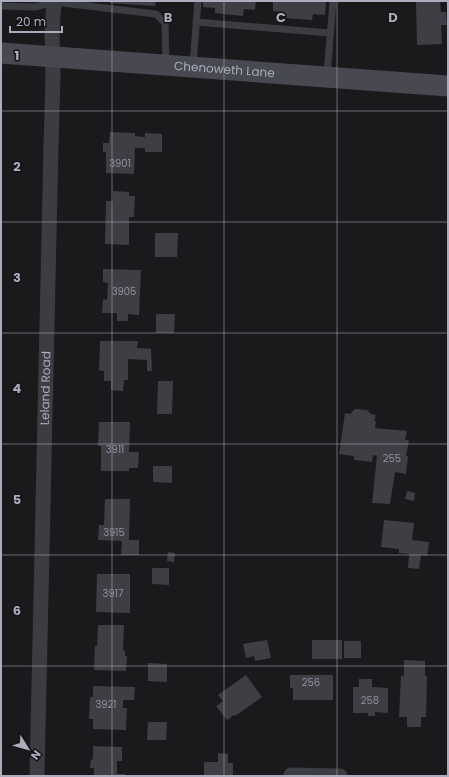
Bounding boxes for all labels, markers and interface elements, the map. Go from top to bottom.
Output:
scale bar [10,8,62,34]
text: B [164,8,173,27]
text: C [276,8,286,27]
text: D [388,8,398,27]
text: 20 m [16,13,46,30]
text: 1 [15,46,19,65]
street label: Chenoweth Lane [174,57,275,81]
house number: 3901 [109,156,131,171]
text: 2 [13,157,21,176]
text: 3 [13,268,21,287]
house number: 3905 [112,284,136,299]
street label: Leland Road [36,351,54,425]
text: 4 [13,379,22,398]
house number: 3911 [106,442,124,457]
house number: 255 [383,451,401,466]
text: 5 [13,490,21,509]
house number: 3915 [103,525,125,540]
house number: 3917 [103,586,124,601]
text: 6 [13,601,21,620]
house number: 256 [302,675,320,690]
house number: 258 [361,693,379,708]
house number: 3921 [95,697,117,712]
north arrow [8,729,48,769]
text: N [27,747,45,763]

